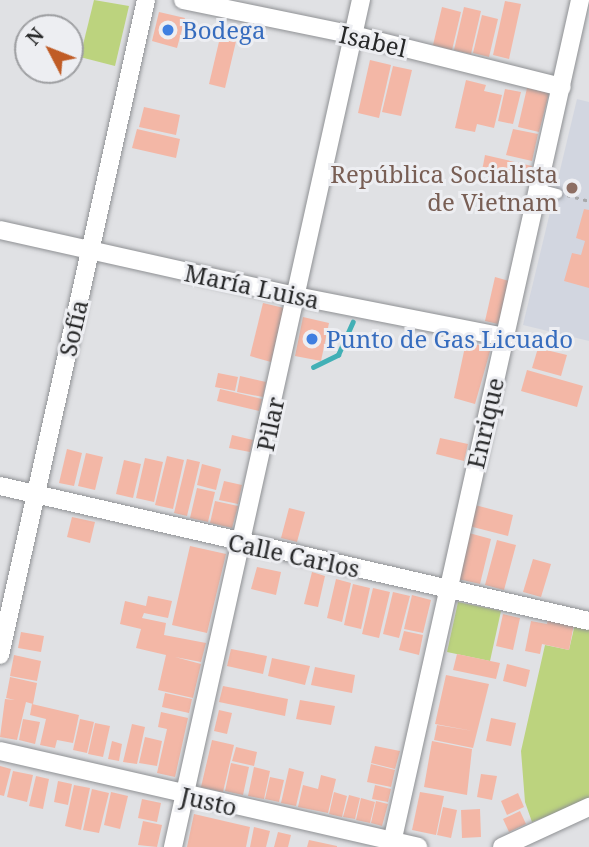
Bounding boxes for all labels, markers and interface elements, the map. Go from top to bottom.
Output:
north arrow [14,14,84,84]
place label: Bodega [182,16,266,44]
street label: Isabel [337,19,409,63]
text: N [20,22,50,51]
marker: Bodega [160,22,176,38]
place label: República Socialista de Vietnam [330,160,558,216]
marker: República Socialista de Vietnam [564,180,580,196]
street label: María Luisa [182,258,322,314]
street label: Sofía [53,297,93,359]
place label: Punto de Gas Licuado [326,325,573,353]
marker: Punto de Gas Licuado [304,331,320,347]
street label: Enrique [461,375,509,471]
street label: Pilar [250,394,290,454]
street label: Calle Carlos [226,527,362,583]
street label: Justo [178,781,240,821]

